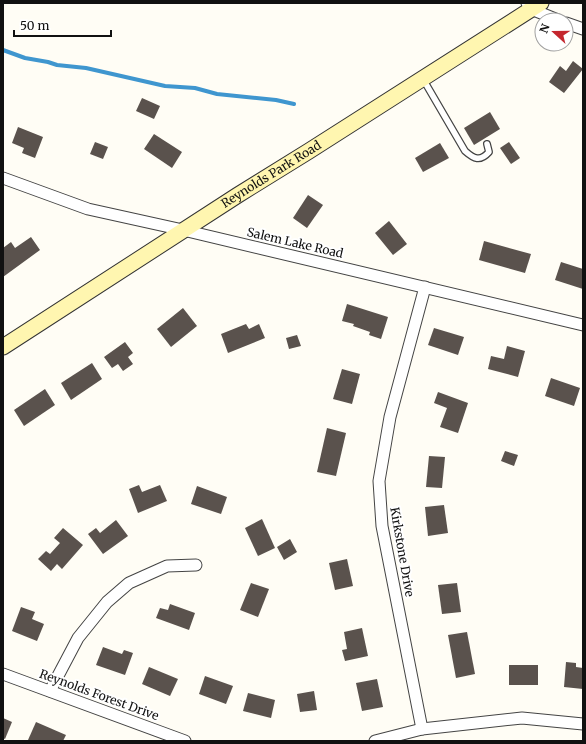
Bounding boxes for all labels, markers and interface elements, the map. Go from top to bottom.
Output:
scale bar [14,12,111,38]
north arrow [534,12,574,52]
text: 50 m [20,18,49,33]
text: N [537,22,553,35]
street label: Reynolds Park Road [218,137,324,211]
street label: Salem Lake Road [245,224,345,261]
street label: Kirkstone Drive [387,506,418,598]
street label: Reynolds Forest Drive [37,666,161,723]

